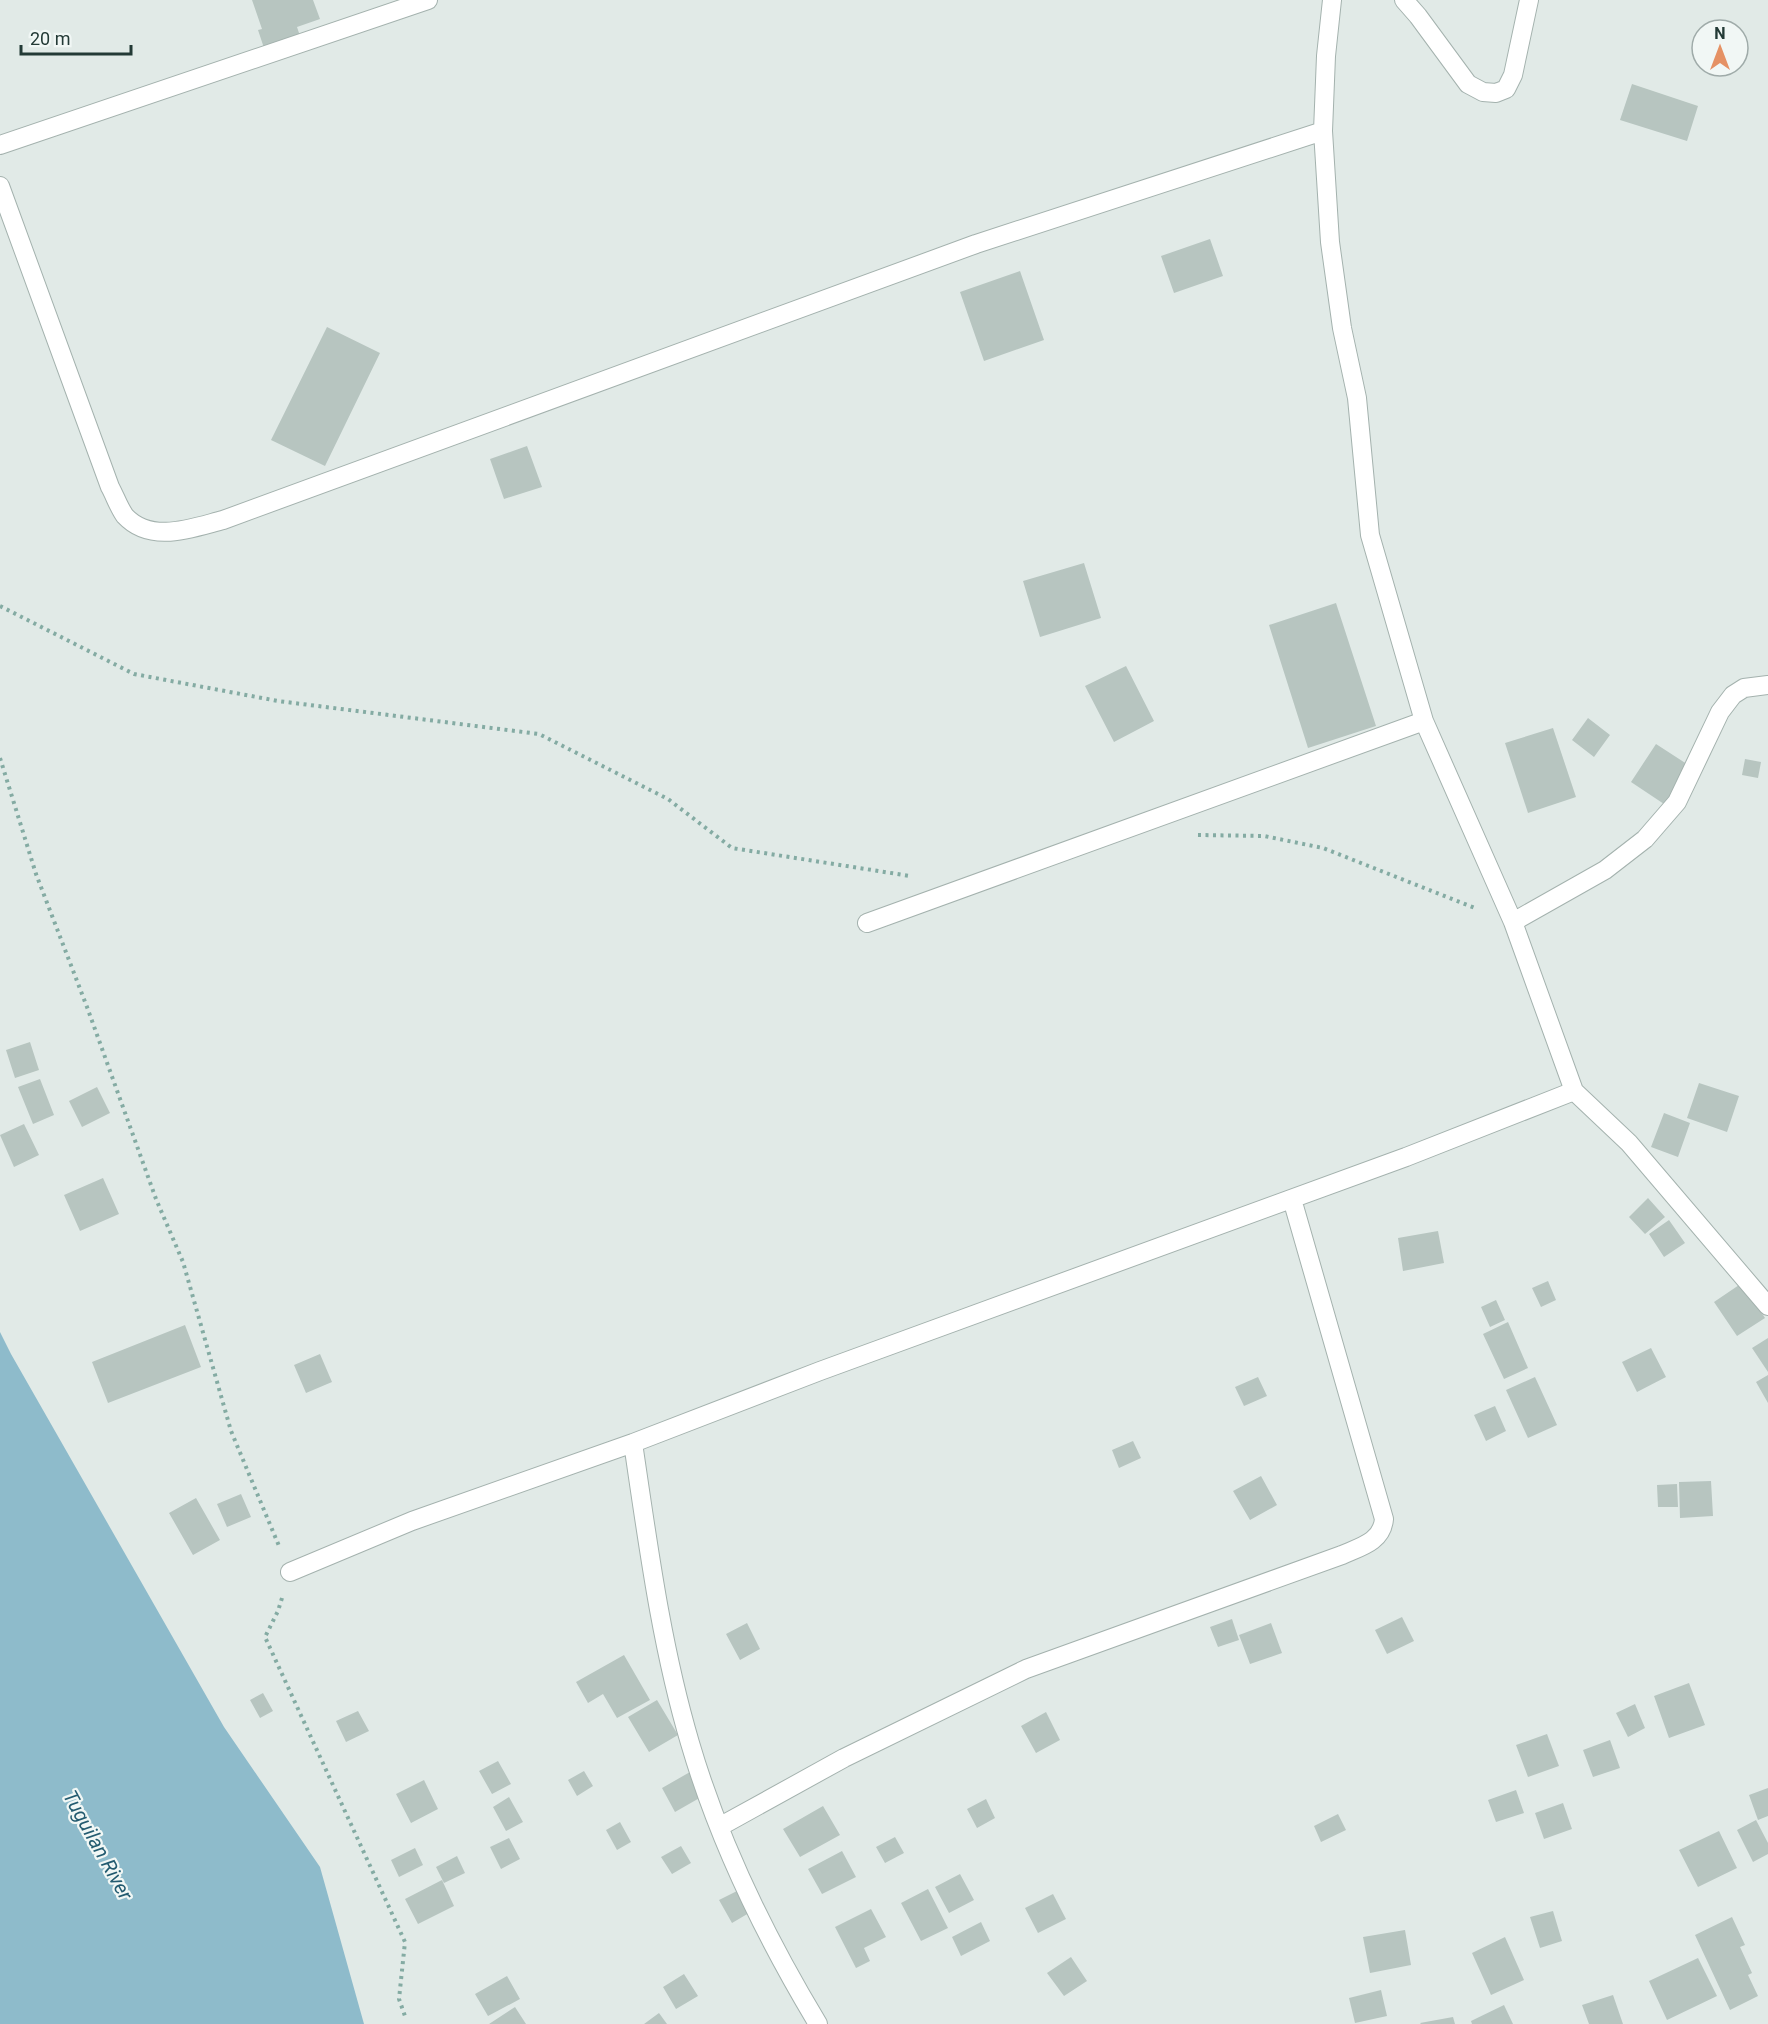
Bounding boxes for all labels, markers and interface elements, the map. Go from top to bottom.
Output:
scale bar [21,18,130,56]
north arrow [1690,18,1750,78]
text: N [1714,24,1726,43]
text: 20 m [30,28,70,49]
water label: Tuguilan River [58,1786,139,1905]

